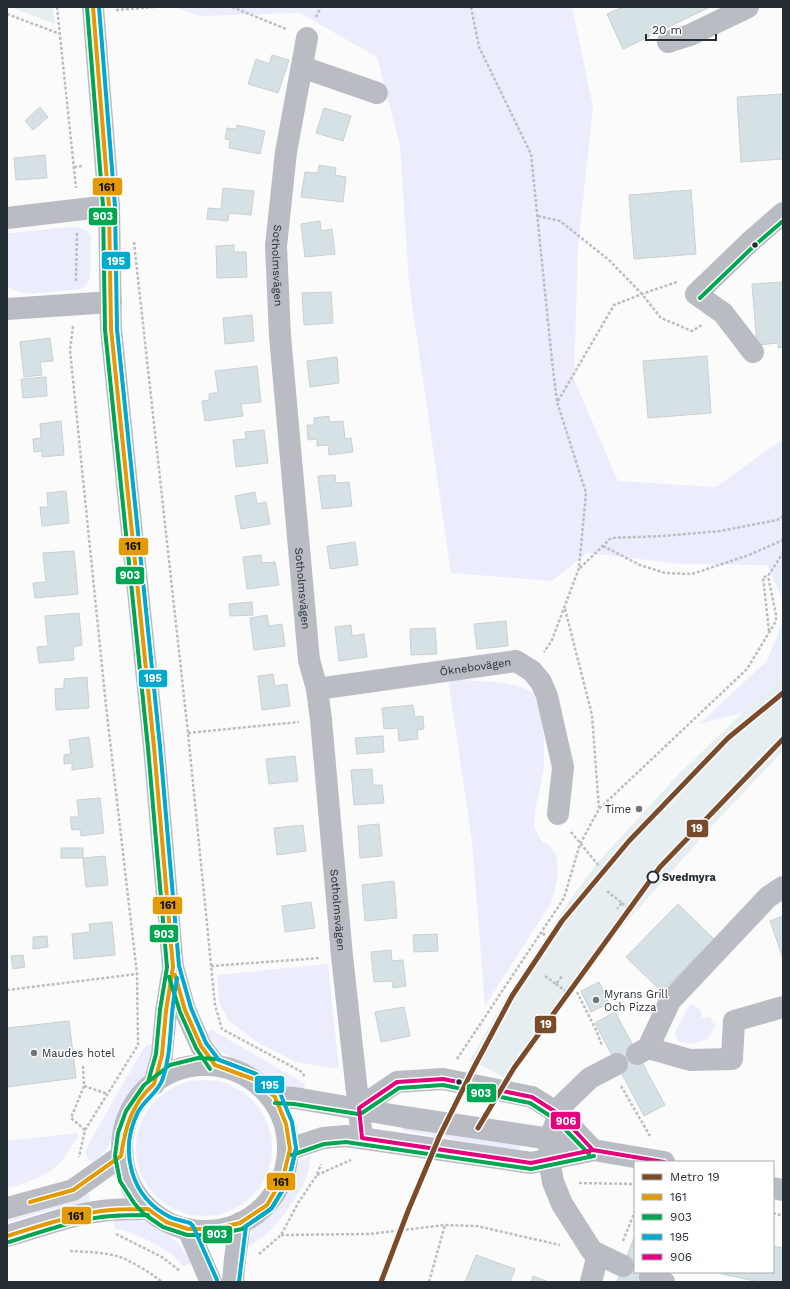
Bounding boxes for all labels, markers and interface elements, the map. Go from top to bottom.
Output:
scale bar [646,16,716,42]
text: 20 m [652,23,682,37]
line badge: 161 [92,177,123,196]
text: 161 [99,181,115,194]
line badge: 903 [88,207,118,226]
text: 903 [93,210,114,223]
street label: Sotholmsvägen [269,224,285,307]
unlabelled marker [750,240,760,250]
line badge: 195 [101,251,131,270]
text: 195 [107,255,125,268]
line badge: 161 [118,537,149,556]
text: 161 [125,540,141,553]
street label: Sotholmsvägen [292,547,313,630]
line badge: 903 [115,566,145,585]
text: 903 [120,569,141,582]
street label: Öknebovägen [439,655,512,678]
line badge: 195 [138,669,168,688]
text: 195 [144,672,162,685]
place label: Time [605,803,631,816]
marker: Time [634,804,644,814]
line badge: 19 [686,819,709,838]
text: 19 [691,822,703,835]
street label: Sotholmsvägen [328,869,348,951]
marker: Svedmyra [646,870,660,884]
place label: Svedmyra [662,871,716,884]
line badge: 161 [152,896,183,915]
text: 161 [160,899,176,912]
line badge: 903 [149,924,179,943]
text: 903 [154,928,175,941]
place label: Myrans Grill Och Pizza [604,988,669,1014]
marker: Myrans Grill Och Pizza [591,995,601,1005]
line badge: 19 [534,1015,557,1034]
text: 19 [540,1018,552,1031]
place label: Maudes hotel [42,1047,115,1060]
marker: Maudes hotel [29,1048,39,1058]
line badge: 195 [254,1075,285,1094]
unlabelled marker [454,1077,464,1087]
text: 195 [261,1079,279,1092]
line badge: 903 [466,1083,497,1103]
text: 903 [471,1087,492,1100]
line badge: 906 [550,1111,581,1130]
text: 906 [556,1115,577,1128]
legend [634,1161,774,1273]
text: Metro 19 [670,1170,720,1184]
line badge: 161 [266,1172,296,1191]
text: 161 [273,1176,289,1189]
text: 161 [670,1190,687,1204]
line badge: 161 [61,1206,92,1225]
text: 161 [68,1210,84,1223]
text: 903 [670,1210,692,1224]
line badge: 903 [202,1225,233,1244]
text: 903 [207,1228,228,1241]
text: 195 [670,1230,689,1244]
text: 906 [670,1250,692,1264]

